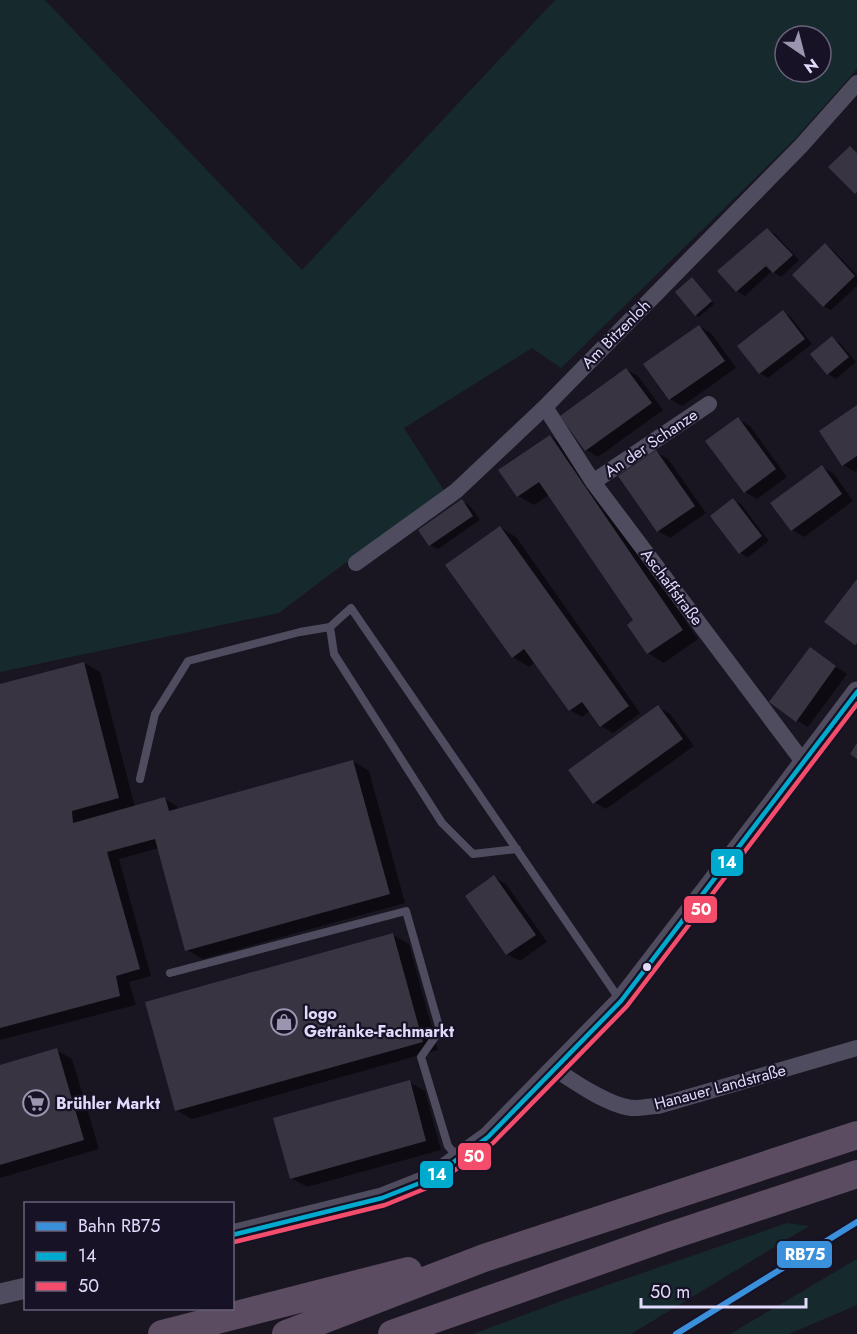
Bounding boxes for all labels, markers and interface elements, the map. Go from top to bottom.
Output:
north arrow [773,24,833,84]
text: N [800,53,823,79]
street label: Am Bitzenloh [576,294,656,374]
street label: An der Schanze [600,403,702,483]
street label: Aschaffstraße [636,544,708,630]
line badge: 14 [710,848,744,877]
text: 14 [717,851,737,874]
line badge: 50 [683,895,718,924]
text: 50 [691,898,711,921]
unlabelled marker [641,961,653,973]
place label: logo Getränke-Fachmarkt [304,1002,455,1043]
shop icon: logo Getränke-Fachmarkt [269,1007,299,1037]
street label: Hanauer Landstraße [652,1058,788,1116]
supermarket icon: Brühler Markt [21,1088,51,1118]
place label: Brühler Markt [56,1092,161,1115]
line badge: 50 [457,1142,492,1171]
text: 50 [464,1145,484,1168]
line badge: 14 [419,1160,454,1189]
text: 14 [427,1163,447,1186]
legend [24,1202,234,1310]
text: Bahn RB75 [78,1213,160,1239]
line badge: RB75 [776,1240,833,1269]
text: 14 [78,1243,97,1269]
text: RB75 [785,1243,825,1266]
scale bar [641,1271,806,1309]
text: 50 [78,1273,99,1299]
text: 50 m [650,1279,690,1305]

